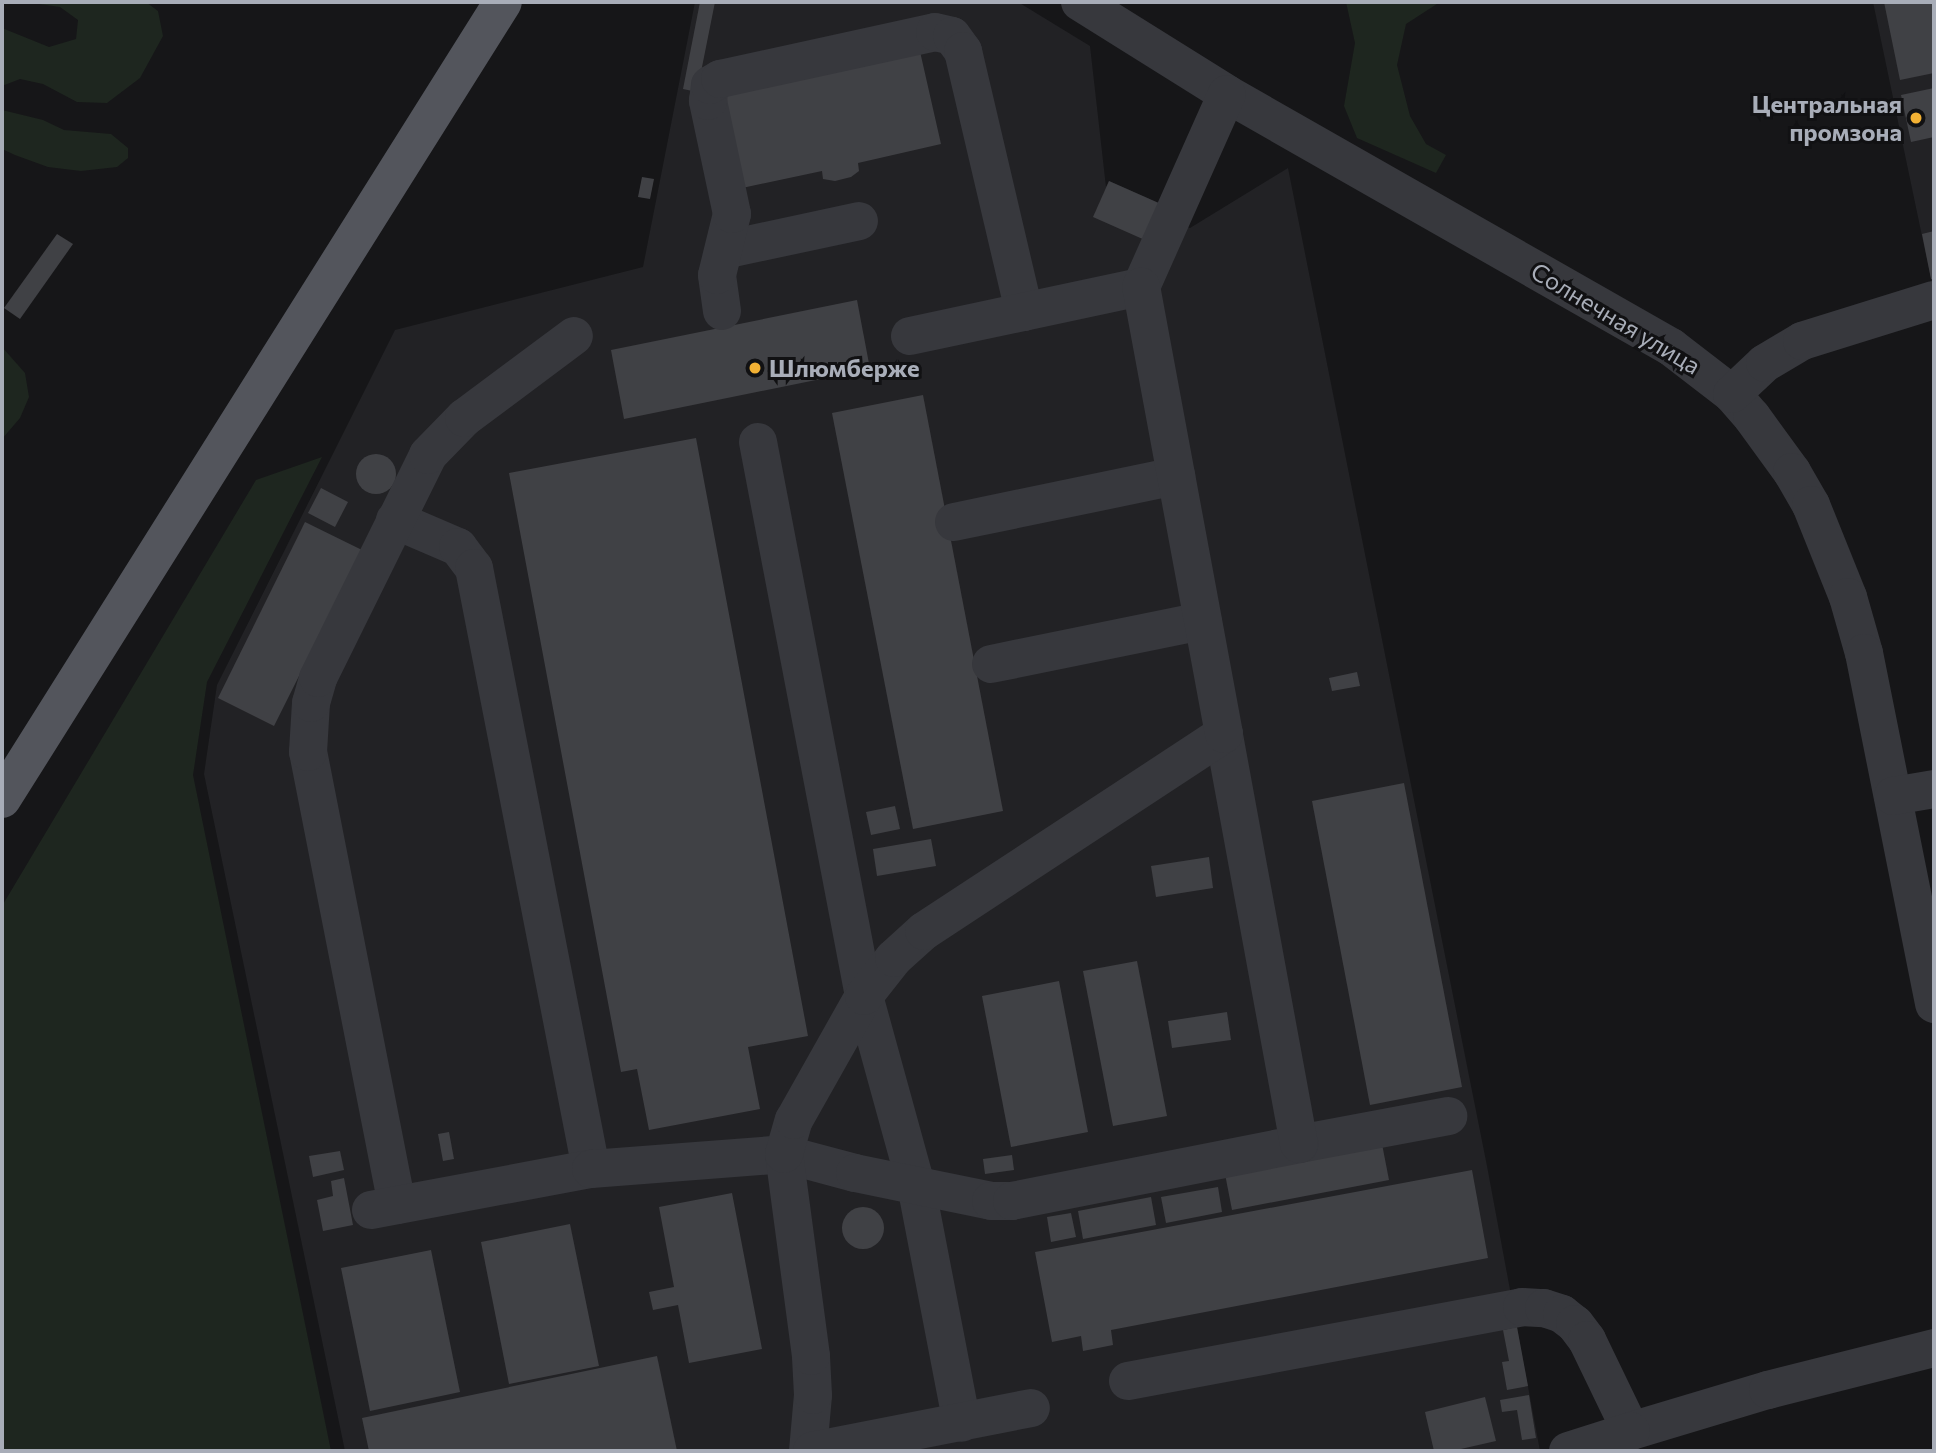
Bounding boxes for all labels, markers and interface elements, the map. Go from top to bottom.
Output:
place label: Центральная промзона [1752,90,1902,146]
marker: Центральная промзона [1908,110,1924,126]
street label: Солнечная улица [1526,256,1706,380]
place label: Шлюмберже [769,354,920,382]
marker: Шлюмберже [747,360,763,376]

